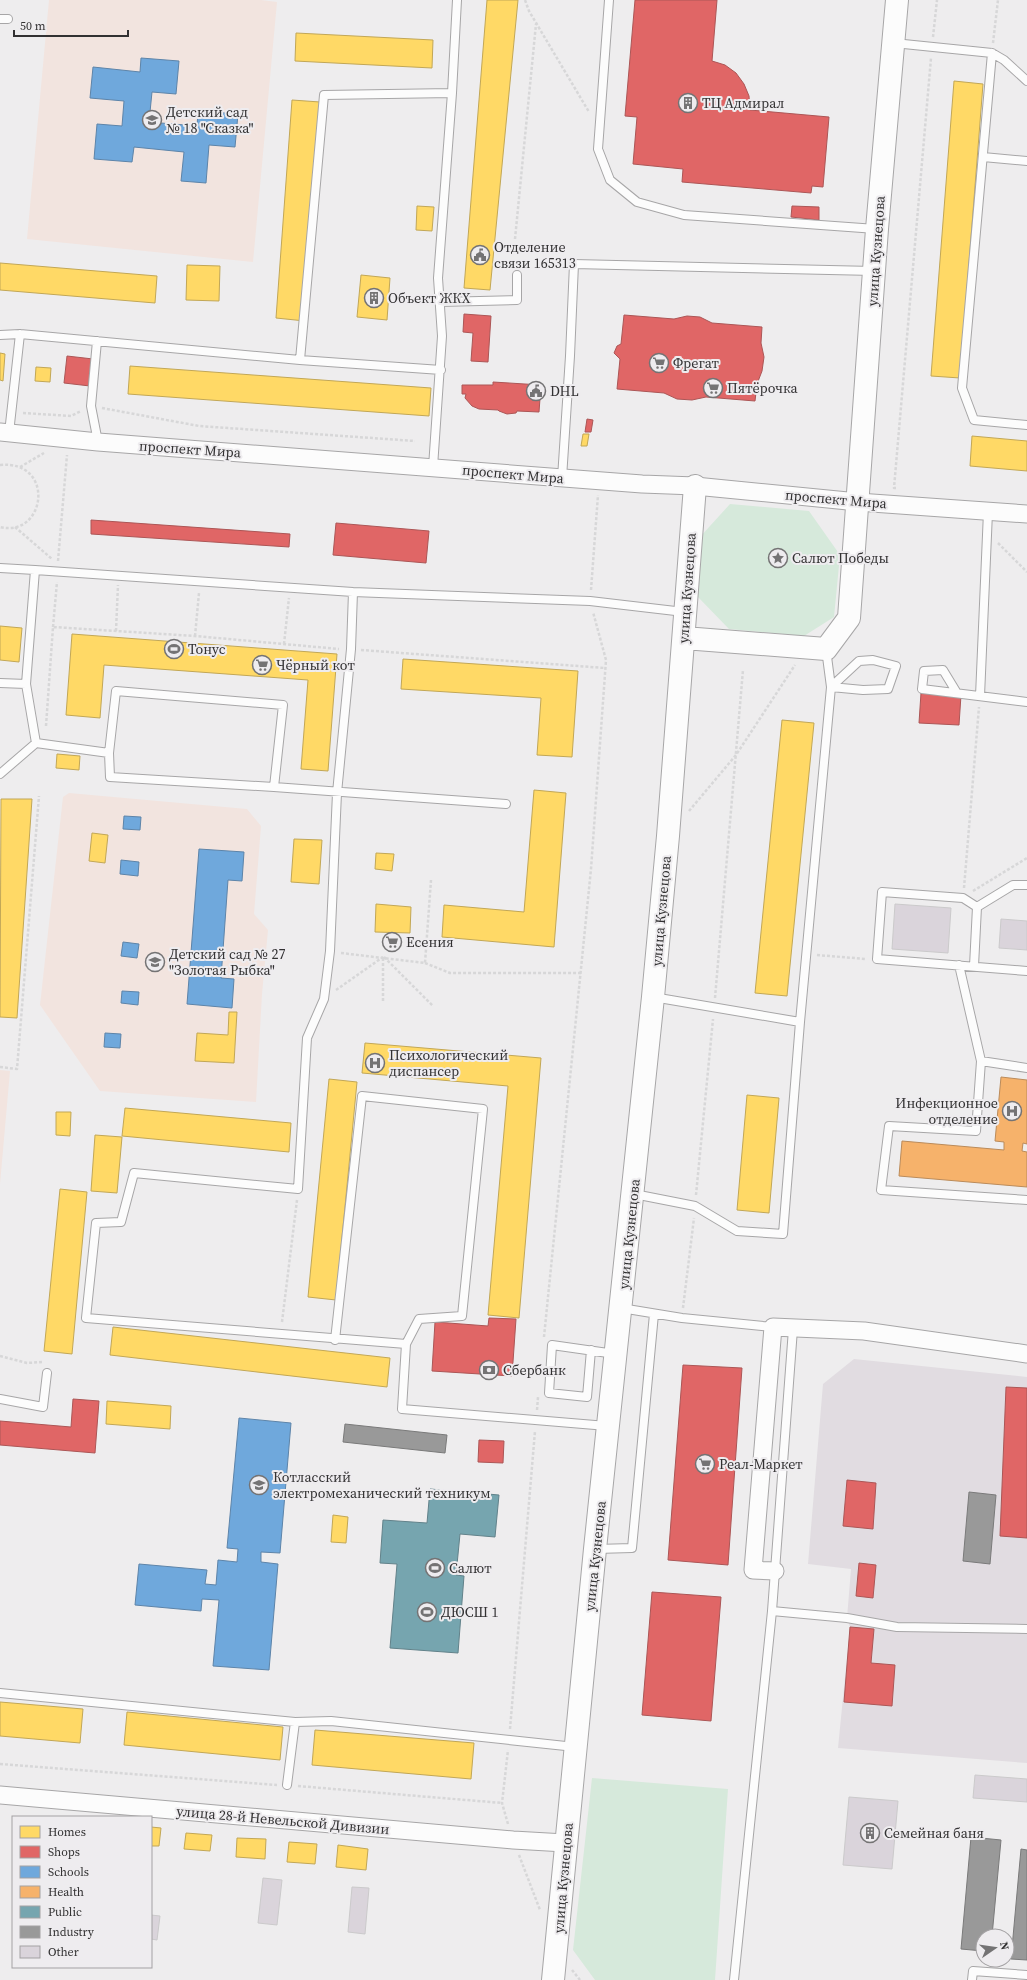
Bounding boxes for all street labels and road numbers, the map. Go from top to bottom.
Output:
street label: улица Кузнецова [862,194,890,307]
street label: проспект Мира [138,435,243,463]
street label: проспект Мира [461,460,566,488]
street label: проспект Мира [784,485,889,513]
street label: улица Кузнецова [673,531,701,644]
street label: улица Кузнецова [646,854,676,967]
street label: улица Кузнецова [613,1177,645,1290]
street label: улица Кузнецова [579,1499,611,1612]
street label: улица 28-й Невельской Дивизии [176,1801,390,1839]
street label: улица Кузнецова [548,1821,578,1934]

